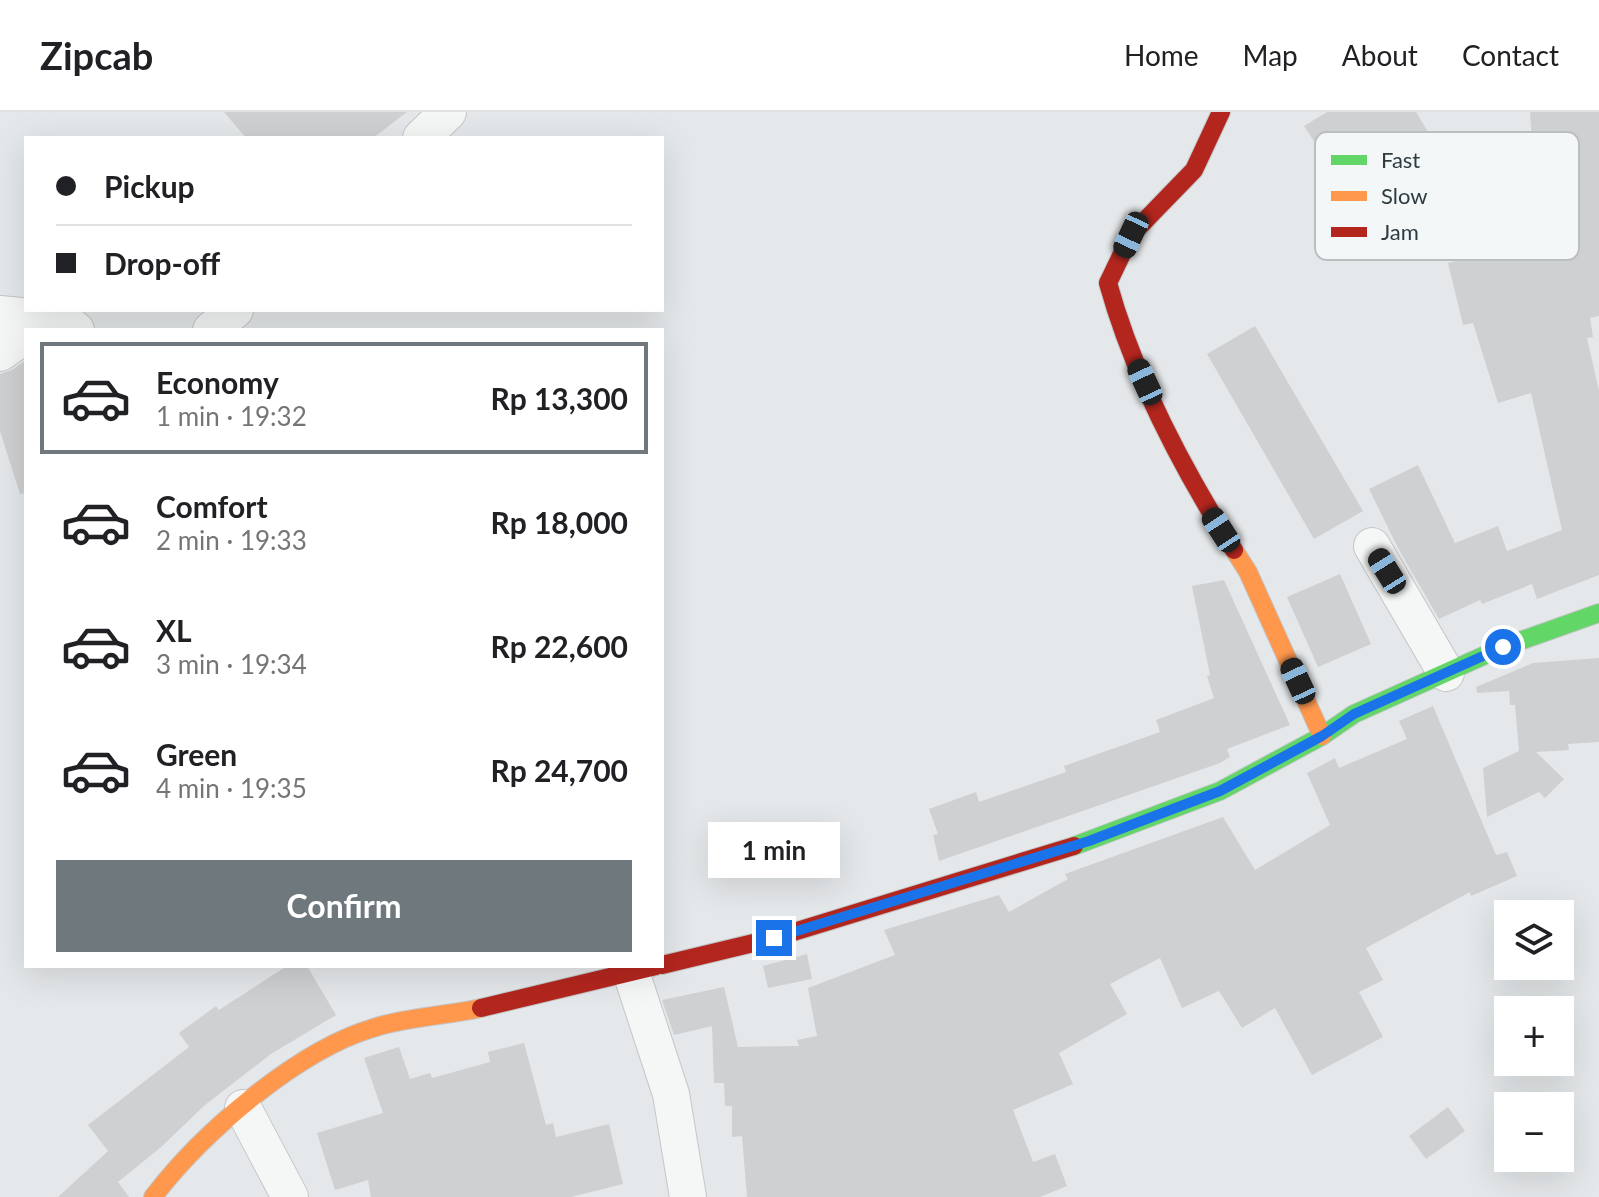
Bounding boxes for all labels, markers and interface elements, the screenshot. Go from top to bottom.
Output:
text: Zipcab [40,32,153,78]
text: Home [1124,38,1199,72]
text: Map [1243,38,1298,72]
text: About [1342,38,1418,72]
text: Contact [1462,38,1559,72]
legend [1315,132,1579,260]
text: Fast [1381,146,1420,173]
text: Pickup [104,168,195,204]
text: Slow [1381,182,1428,209]
car [1110,208,1152,262]
text: Jam [1381,218,1419,245]
text: Drop-off [104,245,220,281]
car [1124,355,1166,409]
icon: car [60,362,132,434]
text: Economy [156,364,279,400]
text: Rp 13,300 [491,380,628,416]
text: 1 min · 19:32 [156,400,307,432]
icon: car [60,486,132,558]
text: Comfort [156,488,268,524]
car [1198,503,1244,557]
text: Rp 18,000 [491,504,628,540]
text: 2 min · 19:33 [156,524,307,556]
car [1364,544,1410,598]
icon: car [60,610,132,682]
text: XL [156,612,192,648]
text: Rp 22,600 [491,628,628,664]
route start [1485,629,1521,665]
text: 3 min · 19:34 [156,648,307,680]
car [1277,654,1319,708]
icon: car [60,734,132,806]
text: Green [156,736,237,772]
text: Rp 24,700 [491,752,628,788]
text: 4 min · 19:35 [156,772,307,804]
callout: 1 min [708,822,840,878]
text: 1 min [742,834,806,866]
button: Confirm [56,860,632,952]
map controls [1494,900,1574,1172]
button: layers [1494,900,1574,980]
route end [756,920,792,956]
button: + [1494,996,1574,1076]
button: − [1494,1092,1574,1172]

